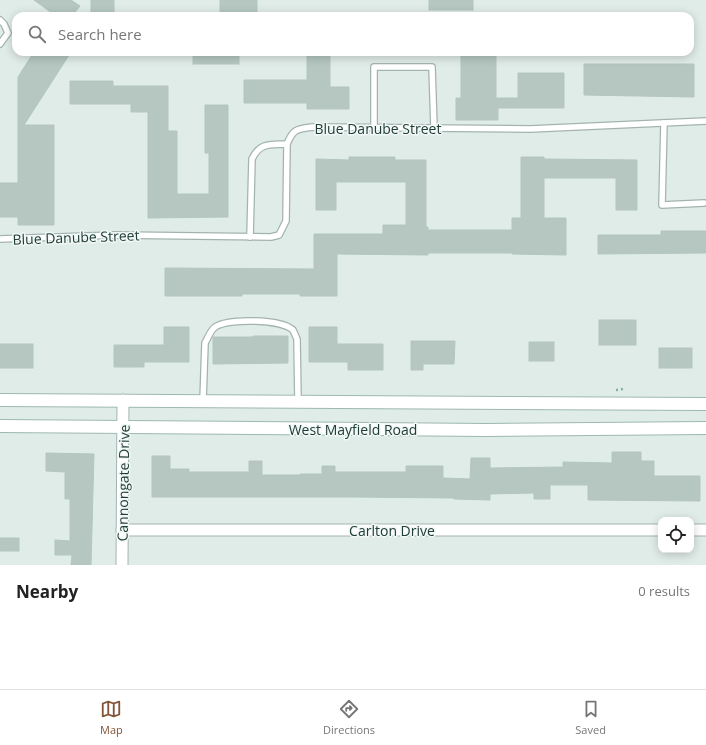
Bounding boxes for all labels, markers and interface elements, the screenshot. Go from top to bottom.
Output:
search box [12,12,694,56]
icon: search [26,23,48,45]
text: Search here [58,24,142,44]
street label: Blue Danube Street [315,119,441,138]
street label: Blue Danube Street [12,225,140,249]
street label: West Mayfield Road [289,420,417,439]
street label: Cannongate Drive [112,424,134,542]
map controls [658,517,694,553]
button: locate [658,517,694,553]
street label: Carlton Drive [349,521,435,540]
text: Nearby [16,580,78,603]
text: 0 results [638,582,690,600]
tab: Map [100,698,123,737]
tab: Directions [323,698,375,737]
tab: Saved [575,698,606,737]

